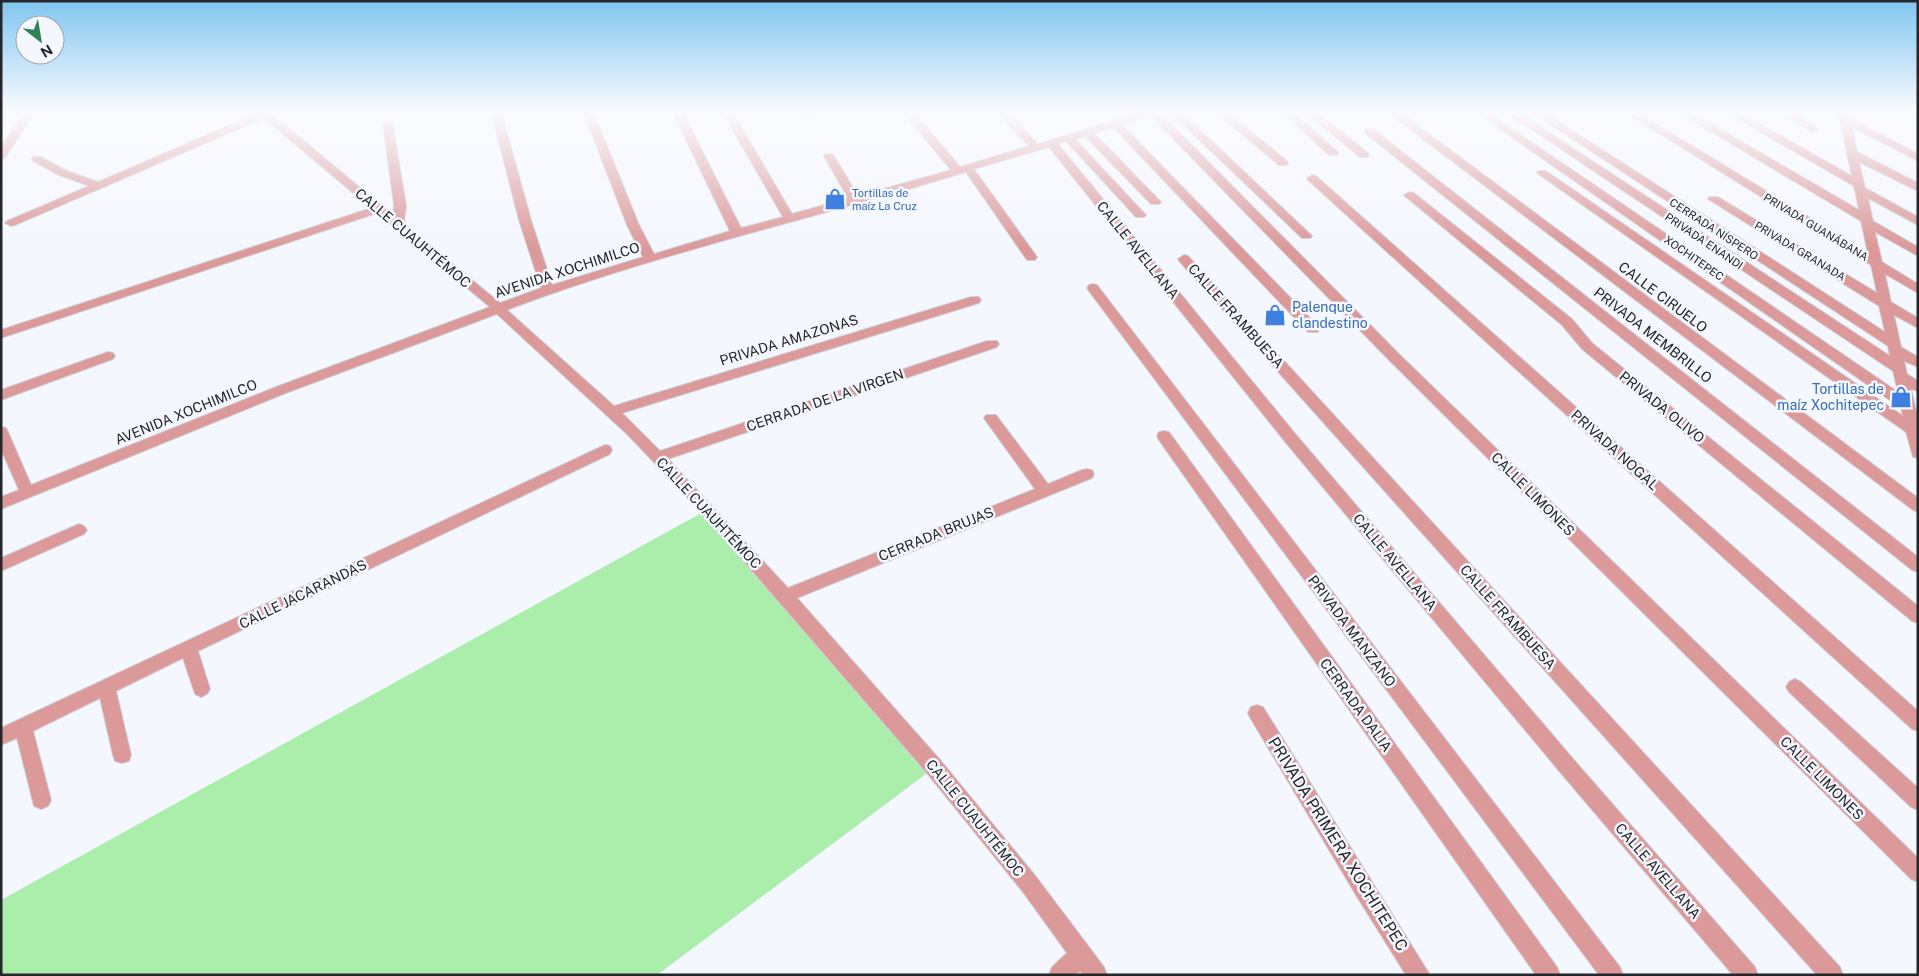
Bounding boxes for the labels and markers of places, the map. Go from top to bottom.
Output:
shop icon: Tortillas de maíz La Cruz [822,186,848,212]
place label: Tortillas de maíz La Cruz [852,187,917,212]
place label: Palenque clandestino [1292,299,1368,331]
shop icon: Palenque clandestino [1262,302,1288,328]
place label: Tortillas de maíz Xochitepec [1777,381,1884,413]
shop icon: Tortillas de maíz Xochitepec [1888,384,1914,410]

